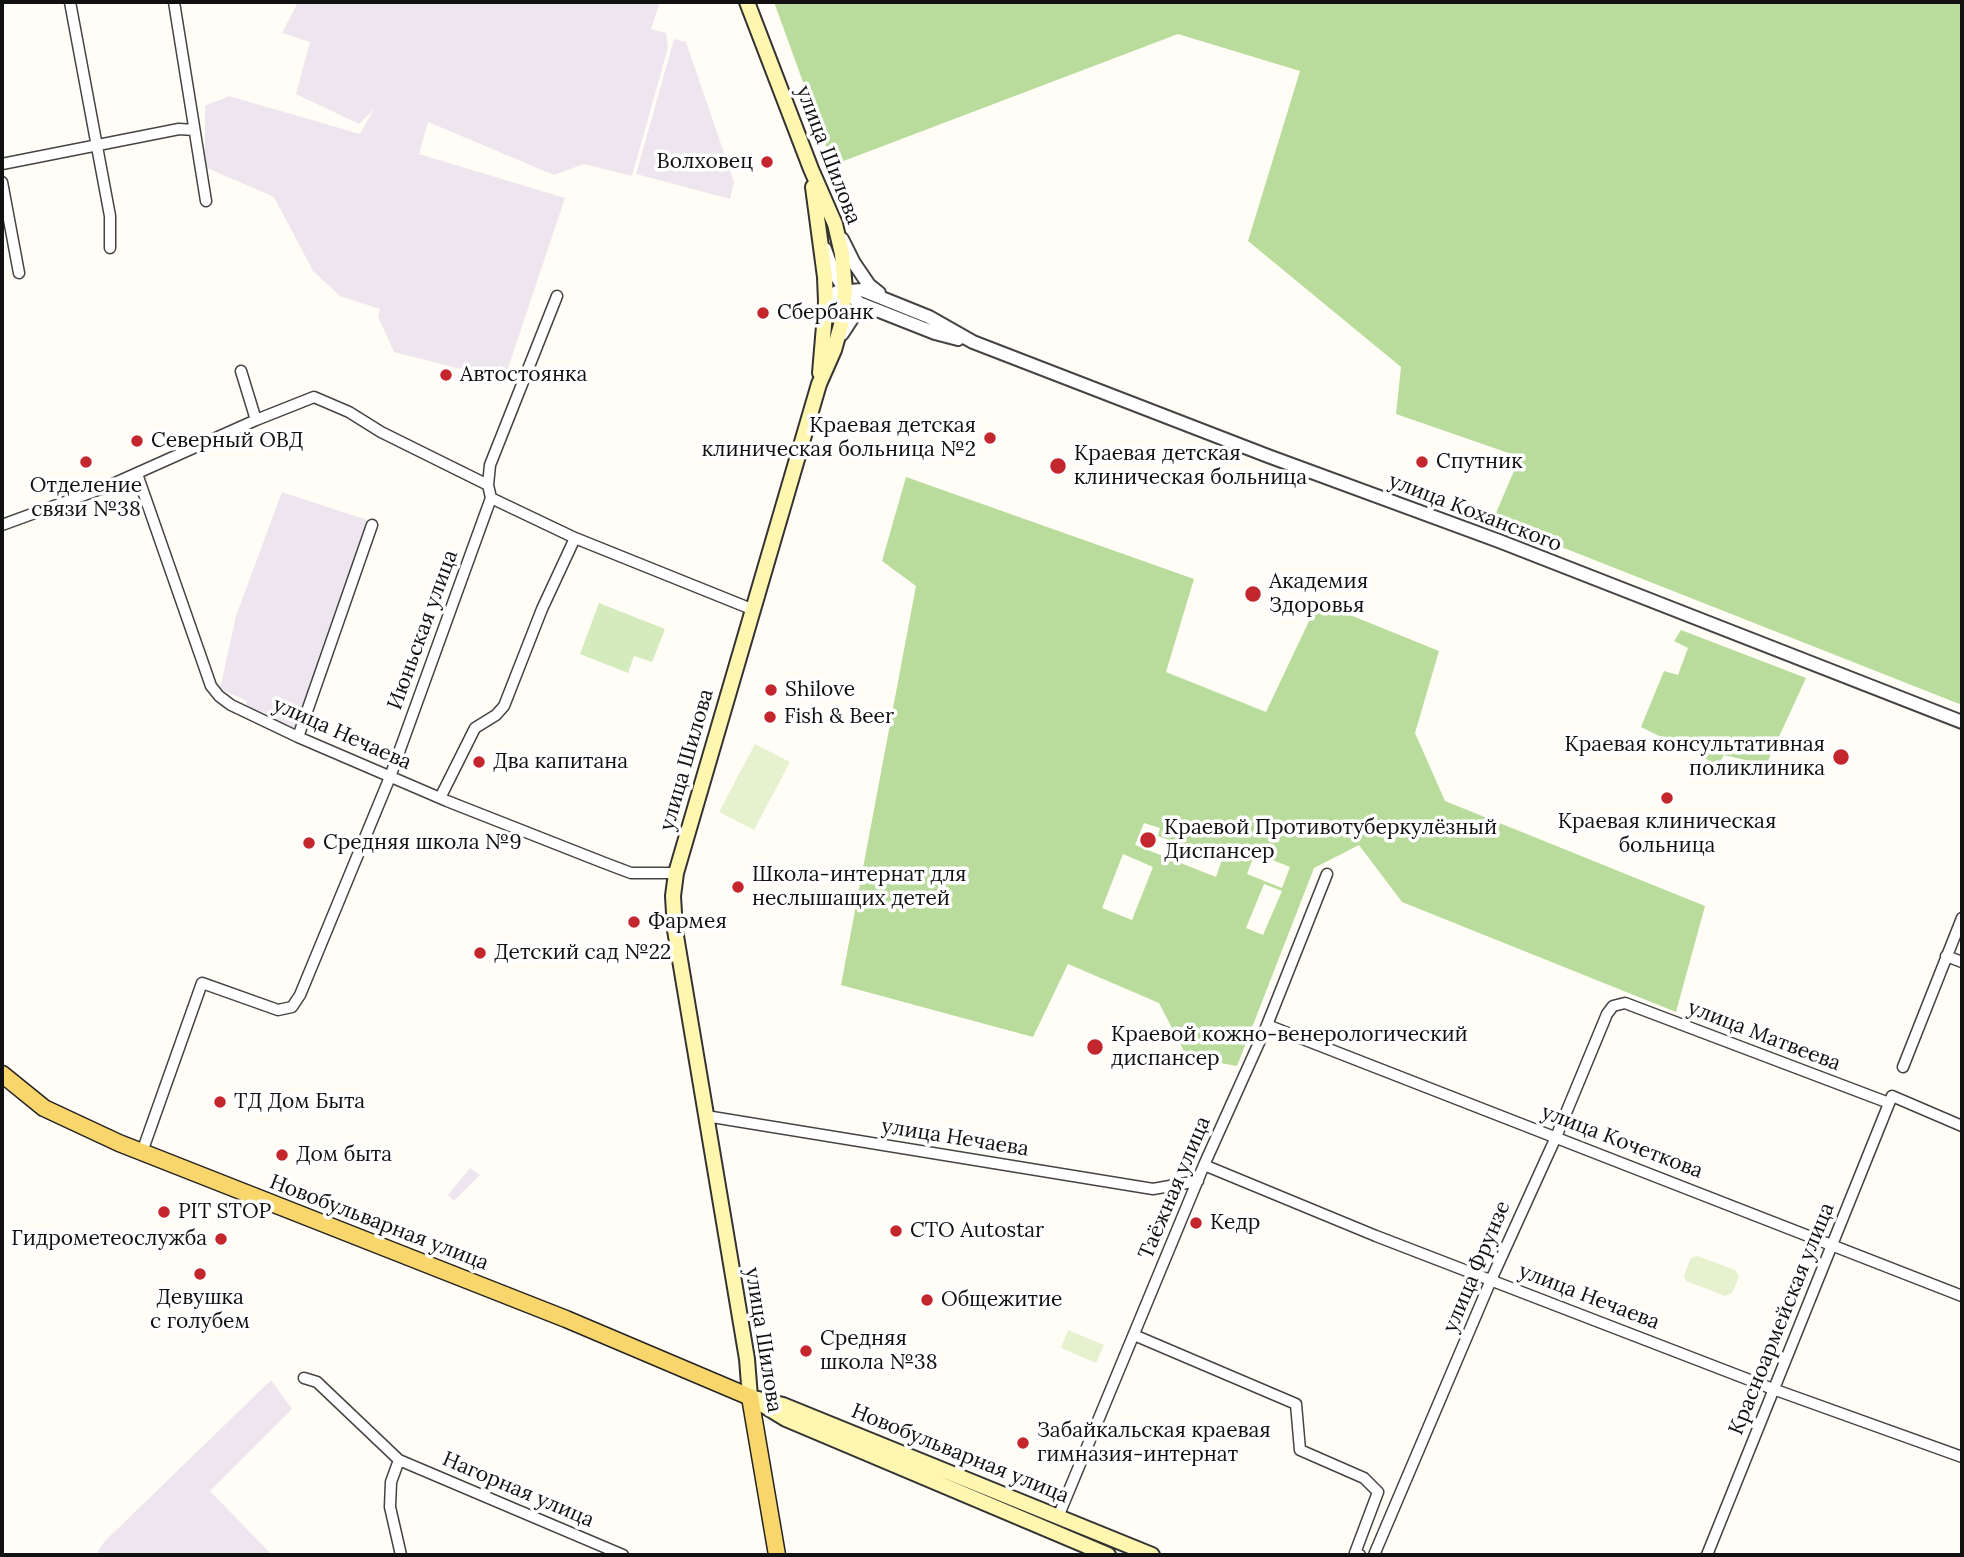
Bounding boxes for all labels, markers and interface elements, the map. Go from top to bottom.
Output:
street label: улица Шилова [790,82,866,228]
place label: Волховец [657,149,753,175]
marker: Волховец [759,154,775,170]
place label: Сбербанк [777,300,874,326]
marker: Сбербанк [755,305,771,321]
place label: Автостоянка [460,362,587,388]
marker: Автостоянка [438,367,454,383]
place label: Краевая детская клиническая больница №2 [702,413,976,463]
place label: Северный ОВД [151,428,303,454]
marker: Краевая детская клиническая больница №2 [982,430,998,446]
marker: Северный ОВД [129,433,145,449]
place label: Краевая детская клиническая больница [1074,441,1307,491]
place label: Спутник [1436,449,1522,475]
marker: Отделение связи №38 [78,454,94,470]
marker: Спутник [1414,454,1430,470]
marker: Краевая детская клиническая больница [1048,456,1068,476]
street label: улица Коханского [1385,468,1565,558]
place label: Отделение связи №38 [30,473,142,523]
street label: Июньская улица [382,547,464,713]
place label: Академия Здоровья [1269,569,1368,619]
marker: Академия Здоровья [1243,584,1263,604]
place label: Shilove [785,677,855,703]
marker: Shilove [763,682,779,698]
street label: улица Шилова [655,686,719,834]
street label: улица Нечаева [269,692,415,776]
place label: Fish & Beer [784,704,894,730]
marker: Fish & Beer [762,709,778,725]
place label: Краевая консультативная поликлиника [1564,732,1825,782]
marker: Краевая консультативная поликлиника [1831,747,1851,767]
place label: Два капитана [493,749,628,775]
marker: Два капитана [471,754,487,770]
marker: Краевая клиническая больница [1659,790,1675,806]
place label: Краевая клиническая больница [1558,809,1776,859]
place label: Краевой Противотуберкулёзный Диспансер [1164,815,1497,865]
place label: Средняя школа №9 [323,830,522,856]
marker: Краевой Противотуберкулёзный Диспансер [1138,830,1158,850]
marker: Средняя школа №9 [301,835,317,851]
place label: Школа-интернат для неслышащих детей [752,862,967,912]
marker: Школа-интернат для неслышащих детей [730,879,746,895]
place label: Фармея [648,909,727,935]
marker: Фармея [626,914,642,930]
place label: Детский сад №22 [494,940,671,966]
marker: Детский сад №22 [472,945,488,961]
street label: улица Матвеева [1684,995,1844,1077]
place label: Краевой кожно-венерологический диспансер [1111,1022,1468,1072]
marker: Краевой кожно-венерологический диспансер [1085,1037,1105,1057]
place label: ТД Дом Быта [234,1089,365,1115]
marker: ТД Дом Быта [212,1094,228,1110]
street label: улица Кочеткова [1538,1100,1706,1184]
street label: Таёжная улица [1134,1113,1216,1263]
street label: улица Нечаева [879,1114,1031,1162]
place label: Дом быта [296,1142,392,1168]
marker: Дом быта [274,1147,290,1163]
street label: Новобульварная улица [266,1170,492,1276]
street label: улица Фрунзе [1438,1197,1516,1337]
place label: PIT STOP [178,1199,271,1225]
street label: Красноармейская улица [1724,1199,1840,1439]
marker: PIT STOP [156,1204,172,1220]
place label: Кедр [1210,1210,1260,1236]
marker: Кедр [1188,1215,1204,1231]
place label: СТО Autostar [910,1218,1044,1244]
marker: СТО Autostar [888,1223,904,1239]
place label: Гидрометеослужба [11,1226,207,1252]
marker: Гидрометеослужба [213,1231,229,1247]
street label: улица Нечаева [1515,1259,1663,1335]
marker: Девушка с голубем [192,1266,208,1282]
street label: улица Шилова [739,1266,787,1414]
place label: Девушка с голубем [150,1285,250,1335]
place label: Общежитие [941,1287,1062,1313]
marker: Общежитие [919,1292,935,1308]
place label: Средняя школа №38 [820,1326,937,1376]
marker: Средняя школа №38 [798,1343,814,1359]
street label: Новобульварная улица [848,1399,1072,1509]
place label: Забайкальская краевая гимназия-интернат [1037,1418,1271,1468]
marker: Забайкальская краевая гимназия-интернат [1015,1435,1031,1451]
street label: Нагорная улица [438,1447,598,1533]

